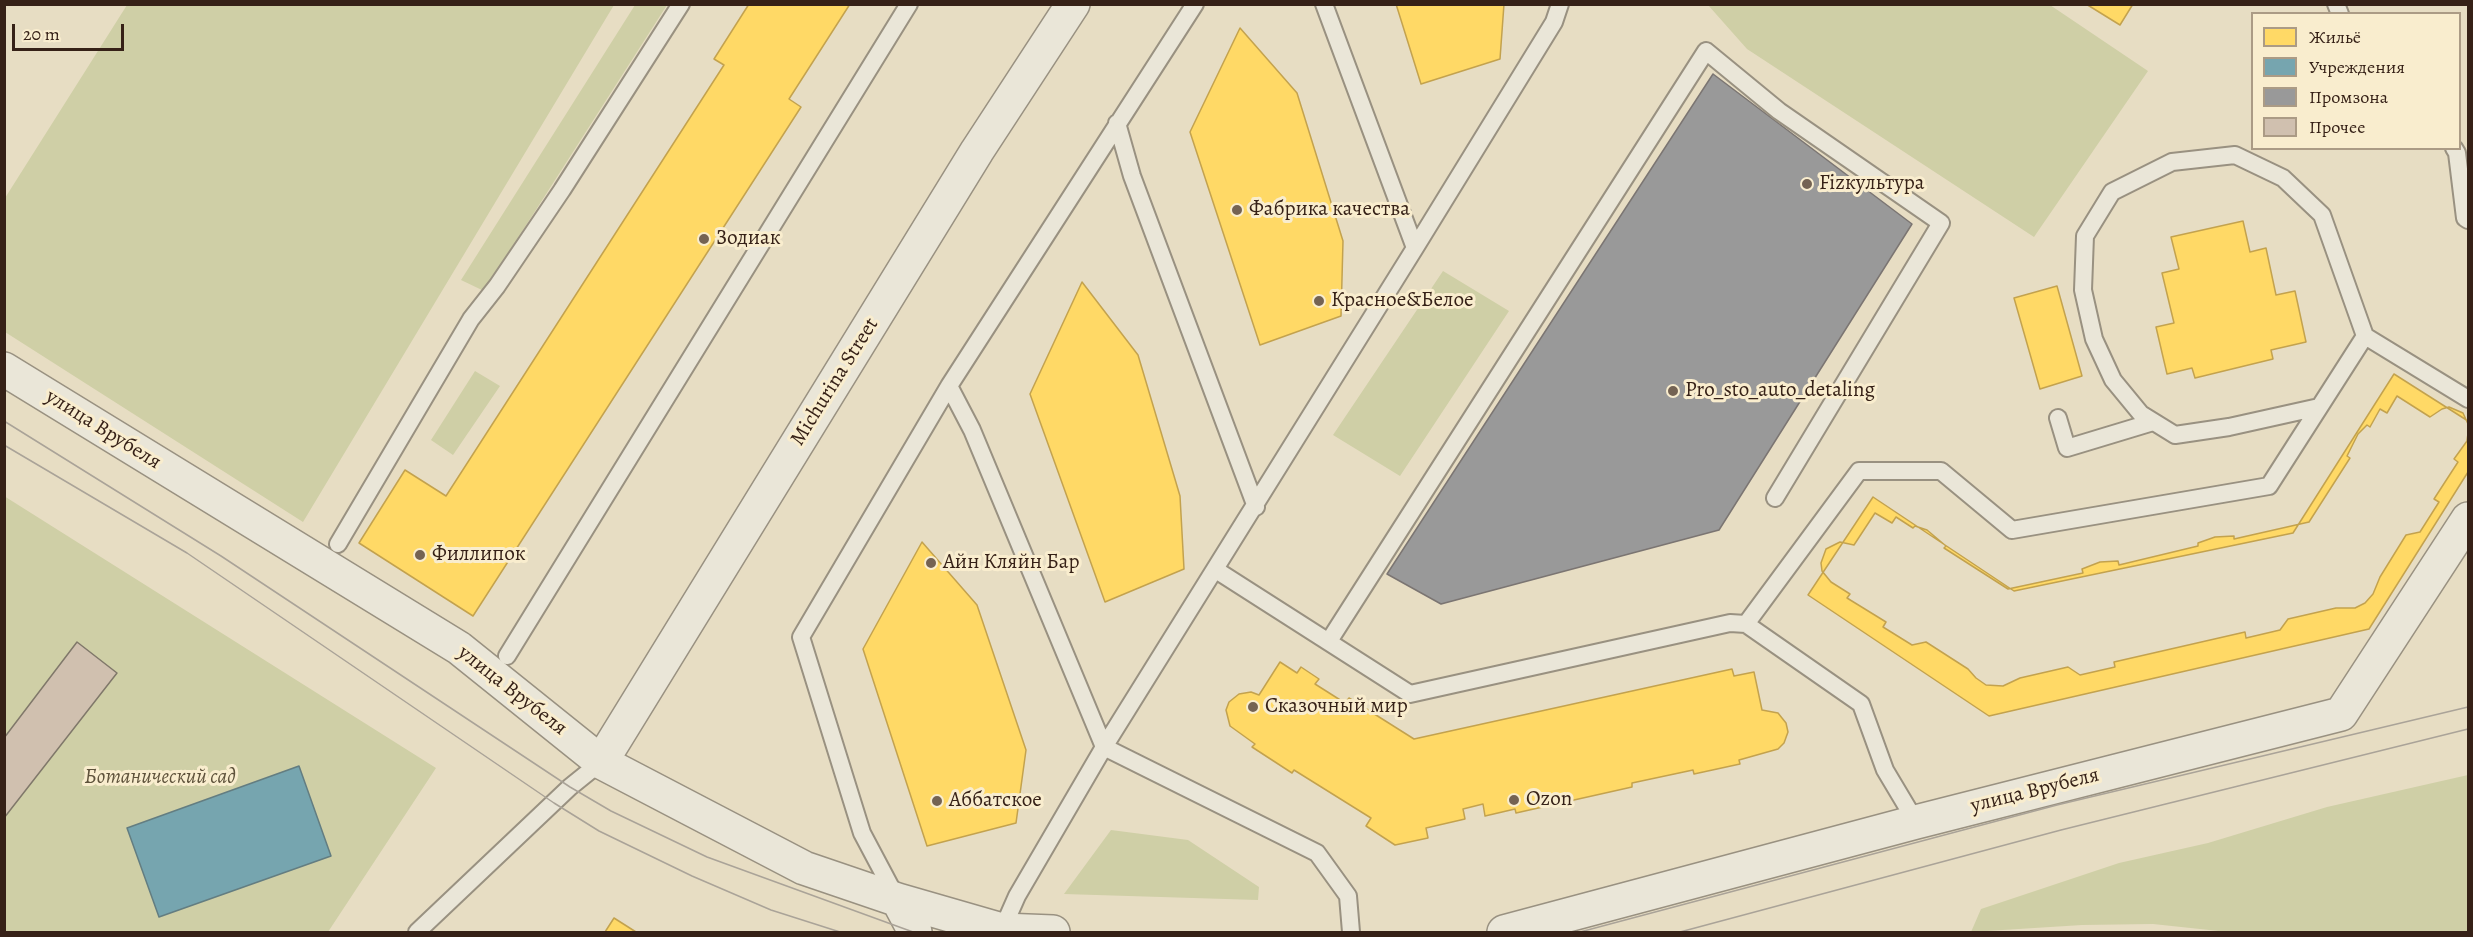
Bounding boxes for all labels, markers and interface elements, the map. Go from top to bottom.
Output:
scale bar [15,12,128,50]
legend [2251,12,2461,150]
text: 20 m [23,22,60,46]
text: Жильё [2309,25,2361,49]
text: Учреждения [2309,55,2405,79]
text: Промзона [2309,85,2388,109]
text: Прочее [2309,115,2365,139]
place label: Fizкультура [1819,171,1925,197]
marker: Fizкультура [1800,177,1814,191]
place label: Фабрика качества [1249,197,1410,223]
marker: Фабрика качества [1230,203,1244,217]
place label: Зодиак [716,226,781,252]
marker: Зодиак [697,232,711,246]
place label: Красное&Белое [1331,288,1474,314]
marker: Красное&Белое [1312,294,1326,308]
street label: Michurina Street [786,313,884,451]
place label: Pro_sto_auto_detaling [1685,378,1875,404]
street label: улица Врубеля [41,384,165,476]
marker: Pro_sto_auto_detaling [1666,384,1680,398]
place label: Филлипок [432,542,526,568]
marker: Филлипок [413,548,427,562]
place label: Айн Кляйн Бар [943,550,1079,576]
marker: Айн Кляйн Бар [924,556,938,570]
street label: улица Врубеля [452,641,572,741]
place label: Сказочный мир [1265,694,1408,720]
marker: Сказочный мир [1246,700,1260,714]
street label: улица Врубеля [1968,763,2102,819]
park label: Ботанический сад [84,765,236,791]
place label: Ozon [1526,787,1572,813]
place label: Аббатское [949,788,1042,814]
marker: Ozon [1507,793,1521,807]
marker: Аббатское [930,794,944,808]

